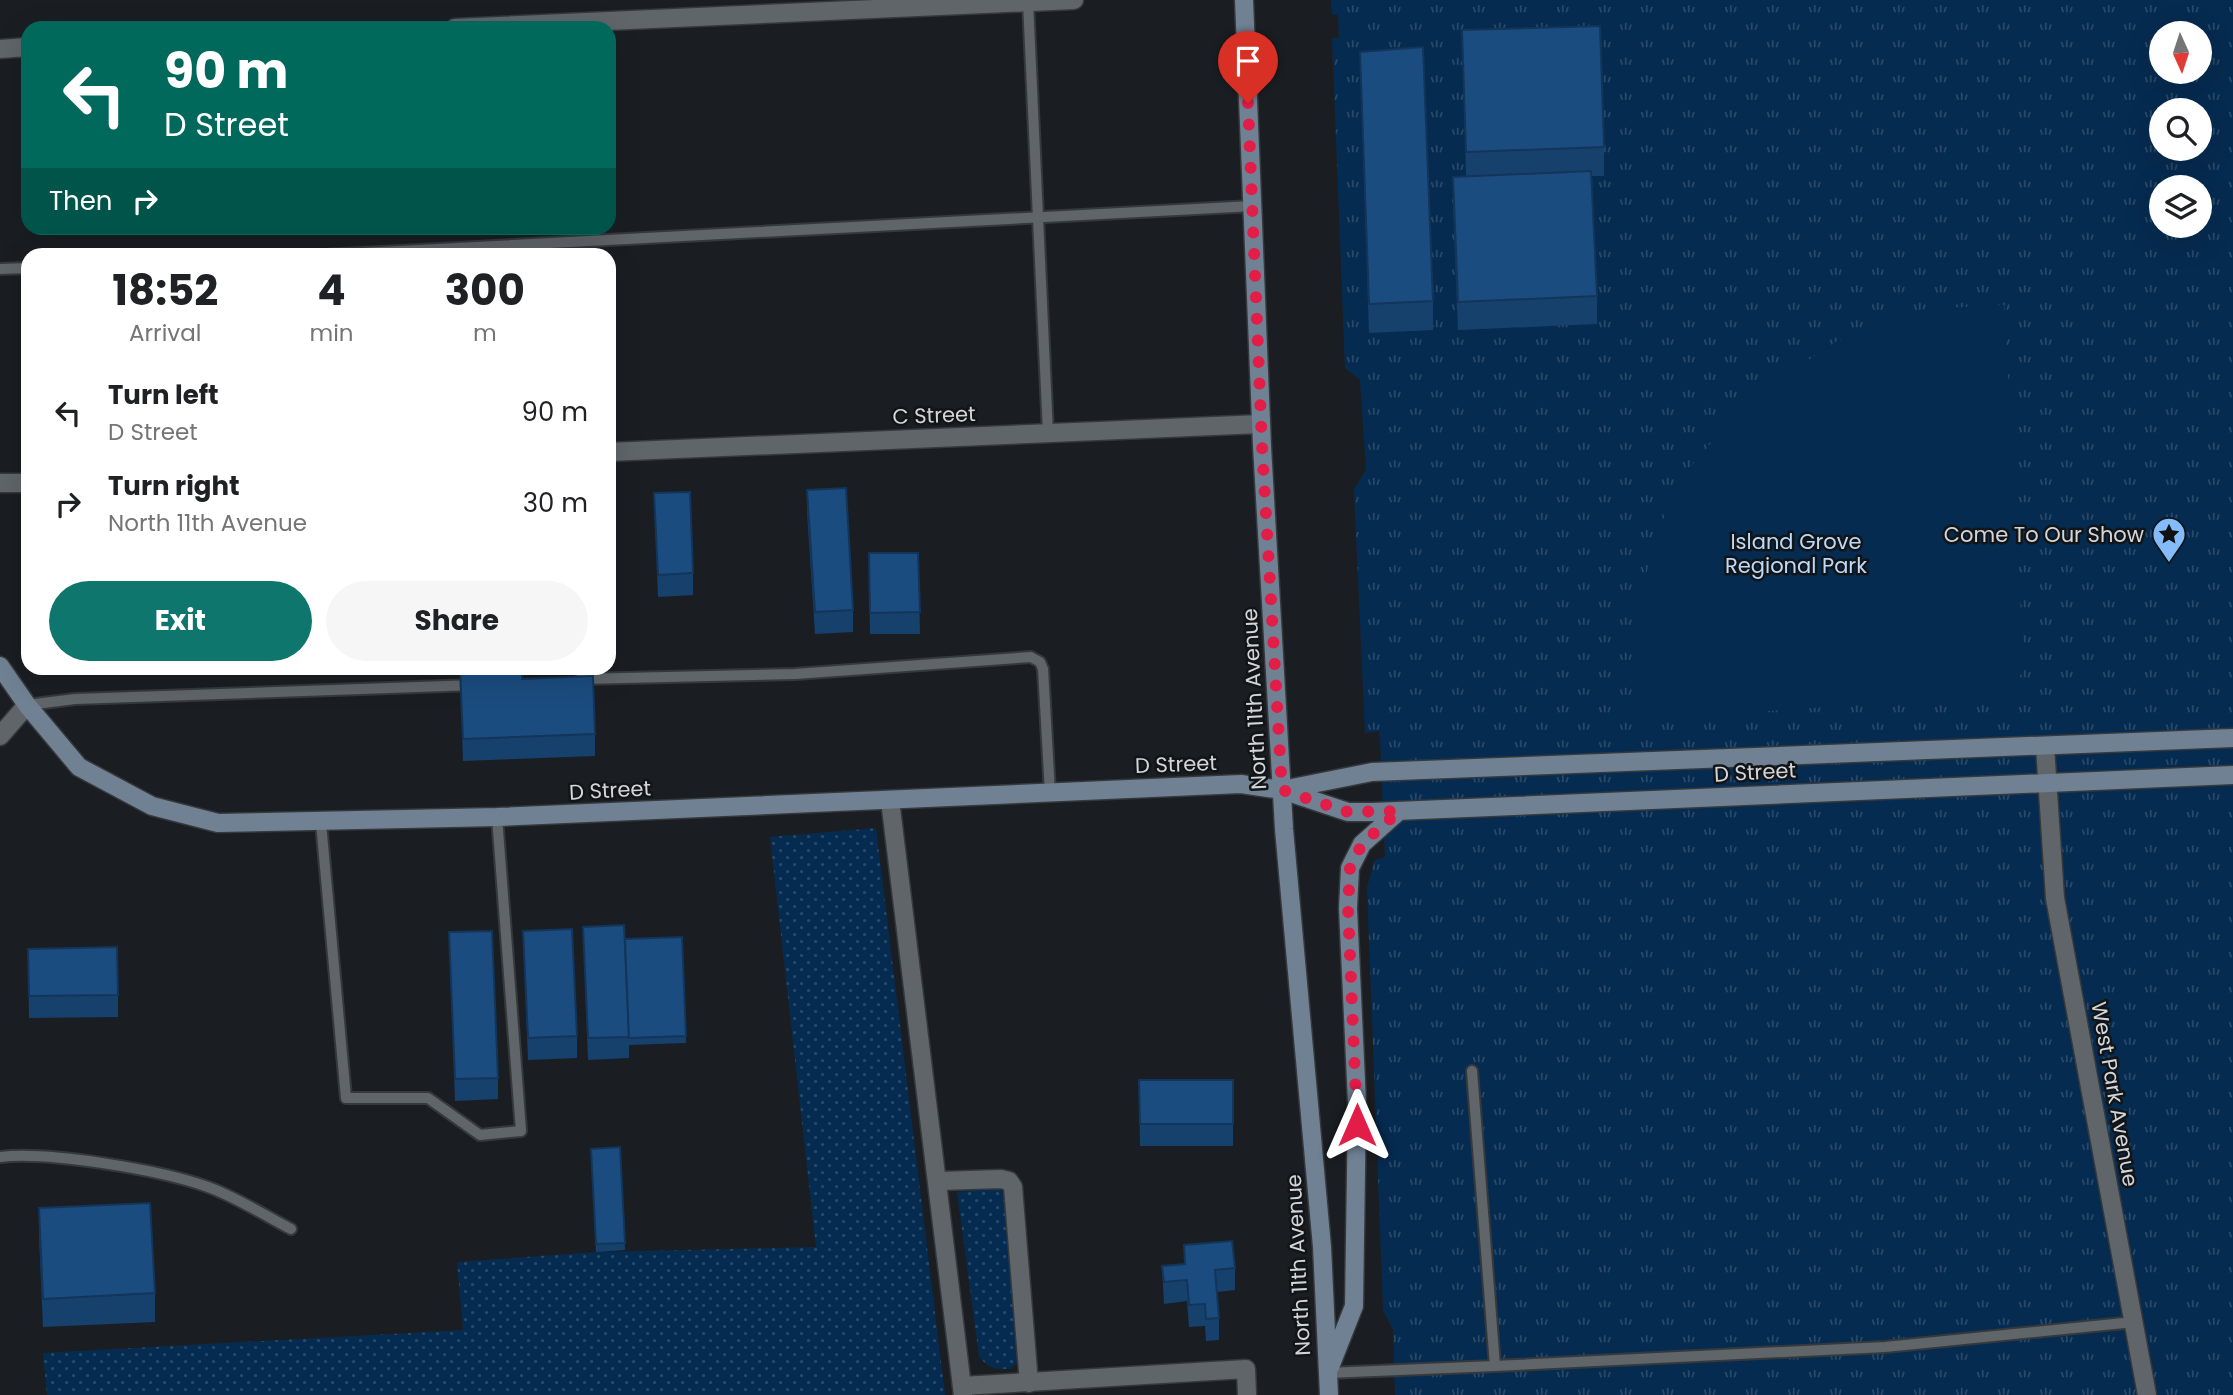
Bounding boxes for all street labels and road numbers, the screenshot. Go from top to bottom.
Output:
street label: C Street [892,399,976,431]
street label: North 11th Avenue [1235,608,1273,790]
street label: D Street [1135,748,1217,780]
street label: D Street [1713,755,1797,789]
street label: D Street [568,773,652,807]
street label: West Park Avenue [2084,999,2146,1189]
street label: North 11th Avenue [1279,1174,1317,1356]

